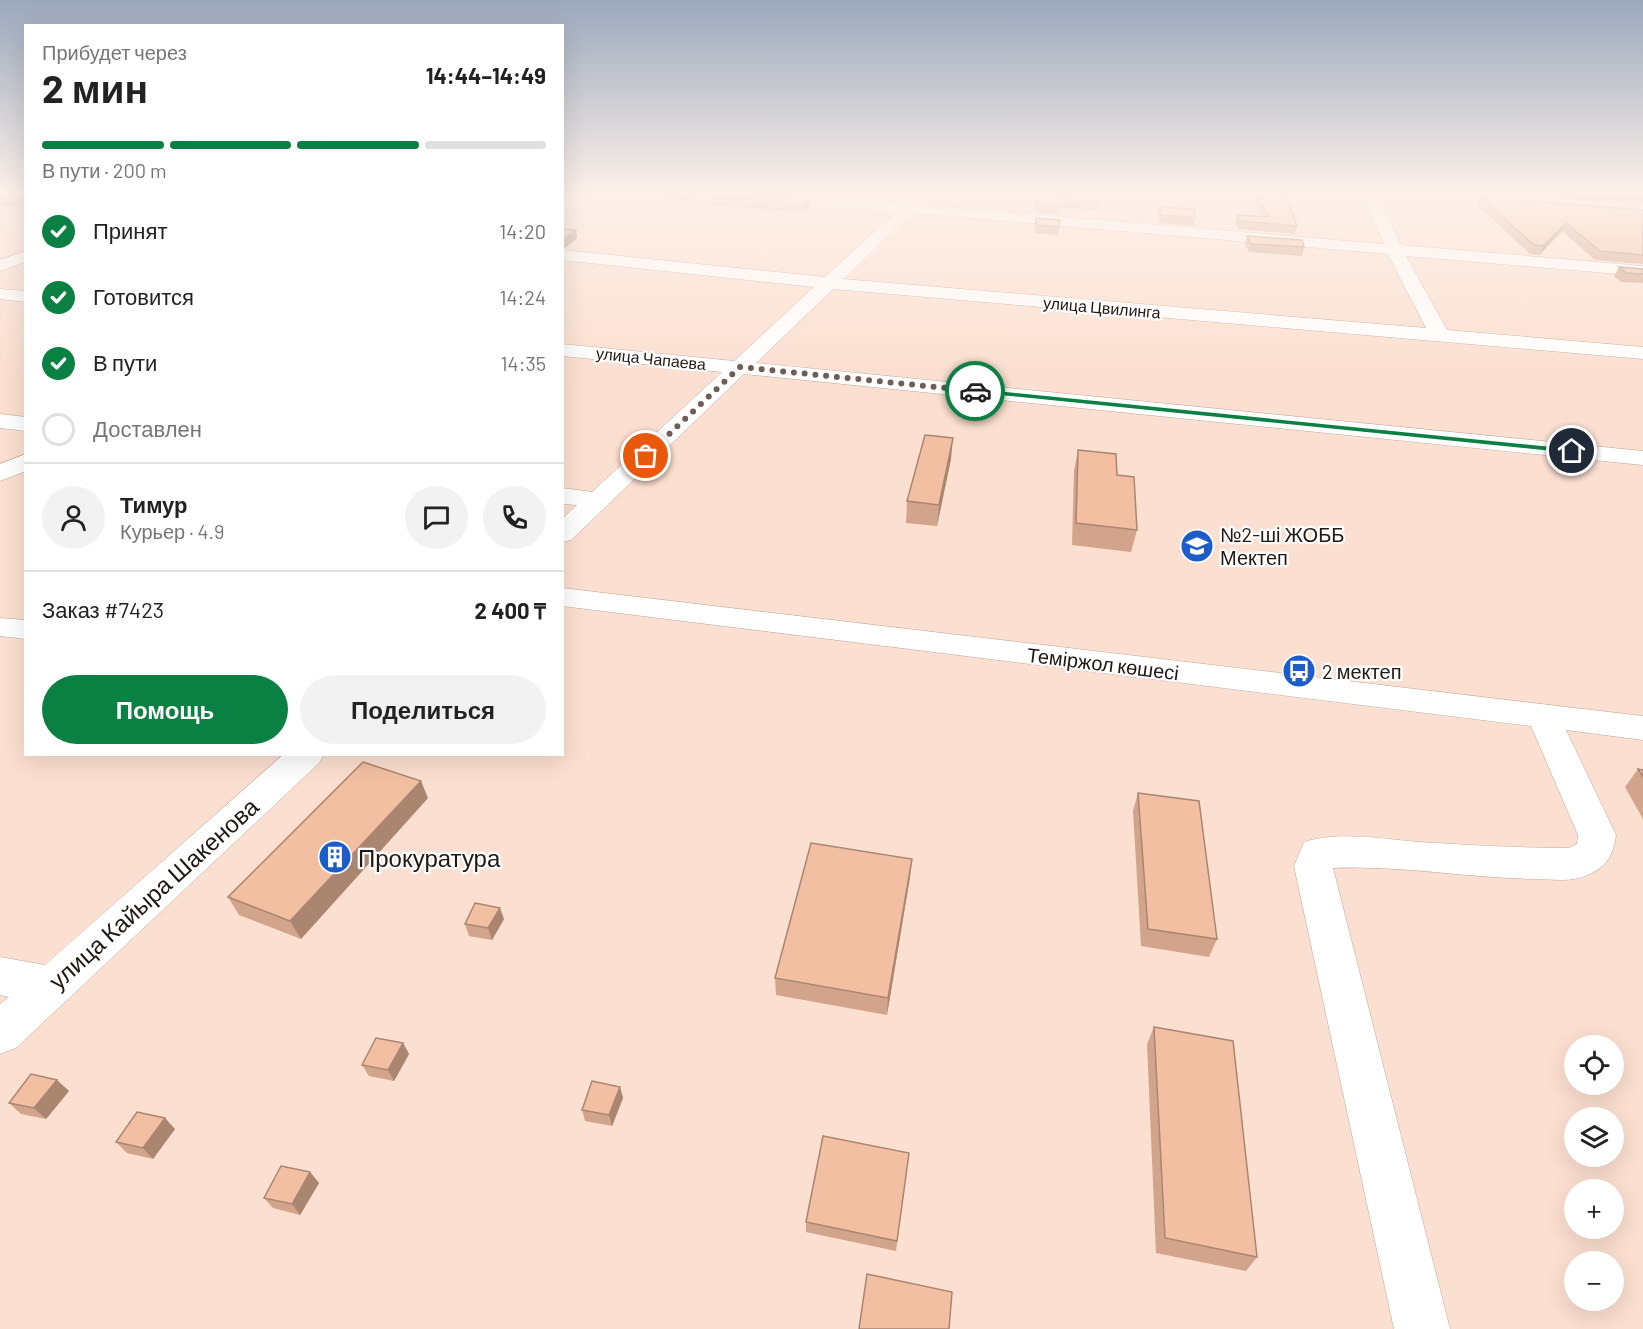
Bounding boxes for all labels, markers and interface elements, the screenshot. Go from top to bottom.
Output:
text: Прибудет через [42,40,187,64]
text: 14:44–14:49 [426,62,546,88]
text: 2 мин [42,64,148,111]
text: В пути · 200 m [42,158,167,182]
icon: check [42,215,75,248]
text: Принят [93,217,167,243]
text: 14:20 [499,219,546,243]
icon: check [42,281,75,314]
text: Готовится [93,283,194,309]
text: 14:24 [499,285,546,309]
street label: улица Цвилинга [1042,292,1162,322]
street label: улица Чапаева [595,343,707,373]
icon: check [42,347,75,380]
text: В пути [93,349,157,375]
text: 14:35 [501,351,546,375]
courier [945,361,1005,421]
icon: car [959,375,992,408]
text: Доставлен [93,415,202,441]
pin [1546,425,1597,476]
pin [620,430,671,481]
icon: home [1555,434,1588,467]
icon: bag [629,439,662,472]
button: person [42,486,105,549]
button: chat [405,486,468,549]
button: phone [483,486,546,549]
text: Тимур [120,491,188,517]
text: Курьер · 4.9 [120,519,224,543]
place label: №2-ші ЖОББ Мектеп [1220,522,1344,569]
school or university icon: №2-ші ЖОББ Мектеп [1179,528,1215,564]
text: Заказ #7423 [42,596,164,622]
text: 2 400 ₸ [474,597,546,623]
street label: Теміржол көшесі [1026,642,1180,684]
bus stop icon: 2 мектеп [1281,653,1317,689]
place label: 2 мектеп [1322,659,1401,683]
button: Помощь [42,675,288,744]
button: Поделиться [300,675,546,744]
street label: улица Кайыра Шакенова [42,791,264,995]
building icon: Прокуратура [317,839,353,875]
place label: Прокуратура [358,843,501,872]
map controls [1564,1035,1624,1311]
button: locate [1564,1035,1624,1095]
button: layers [1564,1107,1624,1167]
button: + [1564,1179,1624,1239]
button: − [1564,1251,1624,1311]

